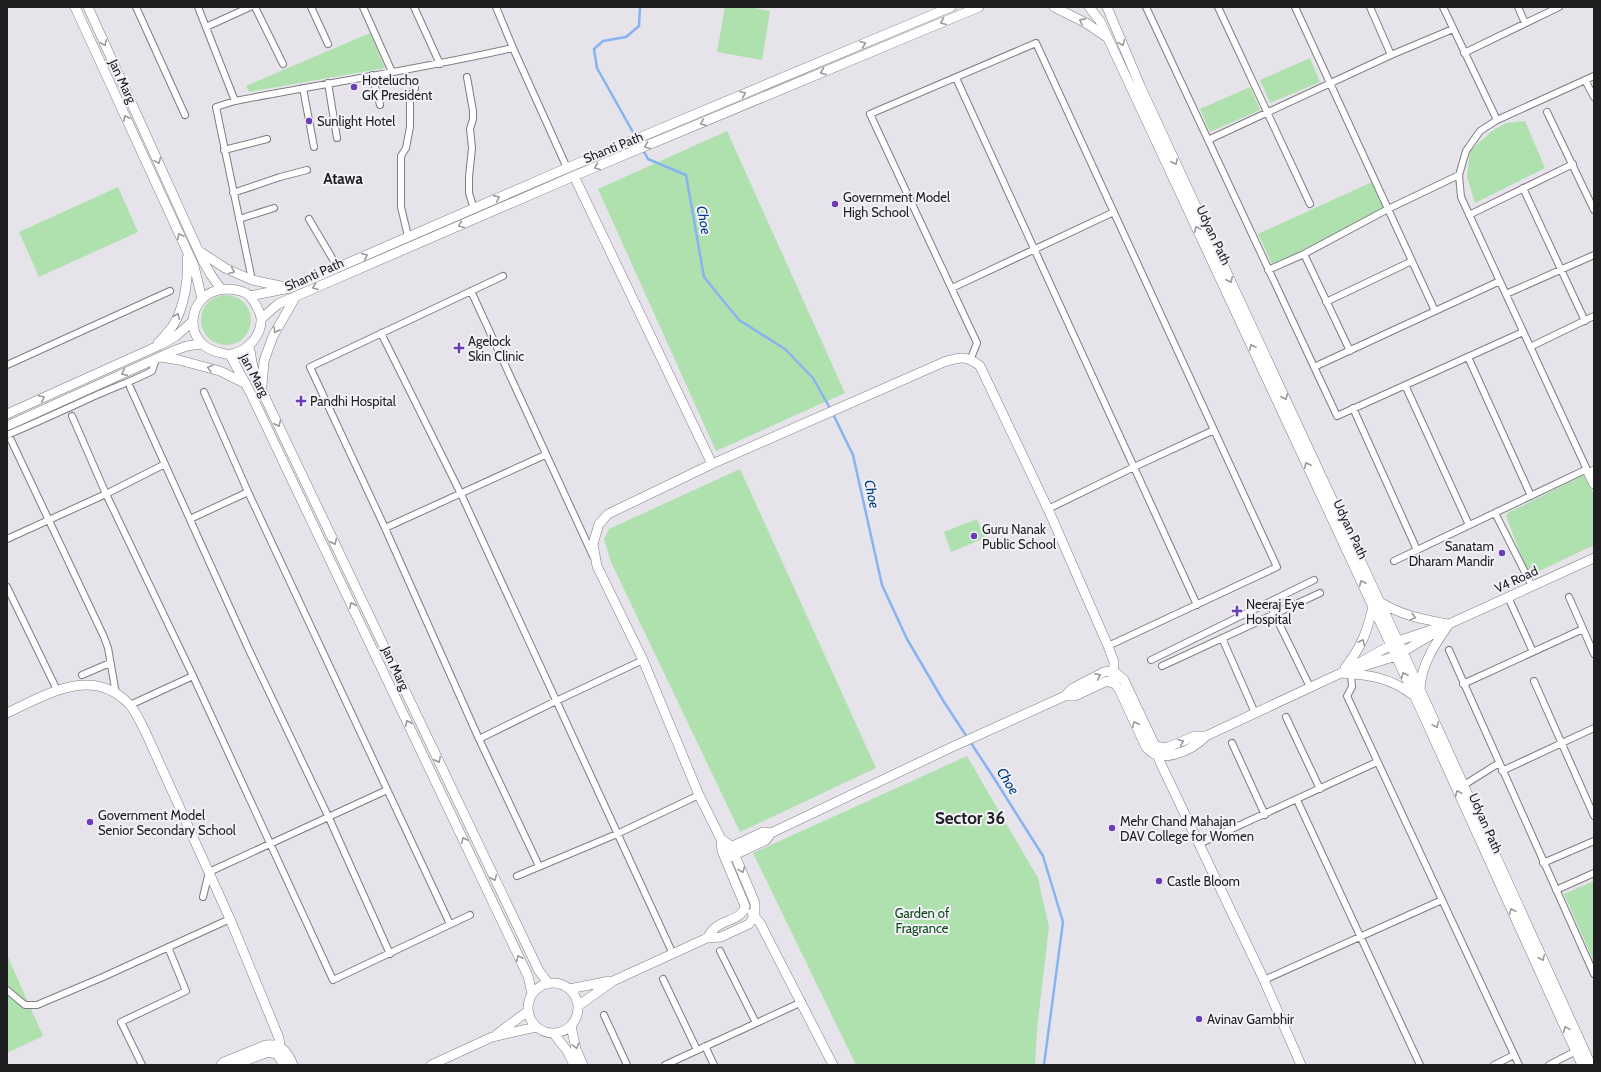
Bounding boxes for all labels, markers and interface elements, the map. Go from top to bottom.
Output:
one-way arrow [939,17,947,25]
one-way arrow [1078,18,1086,26]
one-way arrow [100,39,108,46]
one-way arrow [1117,39,1125,46]
one-way arrow [860,40,867,48]
street label: Jan Marg [105,55,140,106]
one-way arrow [819,68,826,76]
place label: Hotelucho GK President [362,72,433,103]
marker: Hotelucho GK President [349,82,359,92]
one-way arrow [740,90,747,98]
place label: Sunlight Hotel [317,113,395,129]
one-way arrow [123,114,131,122]
marker: Sunlight Hotel [304,116,314,126]
one-way arrow [699,118,706,126]
street label: Shanti Path [581,128,645,166]
one-way arrow [644,142,651,150]
one-way arrow [153,157,161,164]
one-way arrow [1170,157,1178,165]
one-way arrow [594,162,602,170]
district label: Atawa [323,170,363,188]
place label: Government Model High School [843,189,950,220]
one-way arrow [493,195,501,203]
marker: Government Model High School [830,199,840,209]
street label: Udyan Path [1193,203,1235,267]
water label: Choe [693,204,715,236]
one-way arrow [457,220,465,228]
one-way arrow [1194,226,1202,234]
one-way arrow [177,233,185,240]
one-way arrow [361,253,369,261]
street label: Shanti Path [282,254,346,294]
one-way arrow [228,266,236,274]
one-way arrow [1225,275,1233,283]
one-way arrow [312,283,319,291]
one-way arrow [173,312,181,319]
one-way arrow [274,326,281,333]
place label: Agelock Skin Clinic [468,333,524,364]
marker: Agelock Skin Clinic [453,342,465,354]
one-way arrow [1249,344,1257,351]
street label: Jan Marg [236,350,273,400]
one-way arrow [207,364,214,373]
one-way arrow [121,368,129,376]
place label: Pandhi Hospital [310,393,396,409]
one-way arrow [1280,393,1288,401]
one-way arrow [38,395,46,403]
marker: Pandhi Hospital [295,395,307,407]
one-way arrow [273,420,281,428]
one-way arrow [1304,461,1312,469]
water label: Choe [860,478,884,510]
street label: Udyan Path [1330,497,1372,561]
place label: Guru Nanak Public School [982,521,1056,552]
marker: Guru Nanak Public School [969,531,979,541]
one-way arrow [329,537,337,545]
place label: Sanatam Dharam Mandir [1409,538,1495,569]
marker: Sanatam Dharam Mandir [1497,548,1507,558]
street label: V4 Road [1492,562,1540,596]
one-way arrow [1359,579,1367,587]
place label: Neeraj Eye Hospital [1246,596,1305,627]
one-way arrow [349,602,357,610]
marker: Neeraj Eye Hospital [1231,605,1243,617]
one-way arrow [1410,612,1416,620]
one-way arrow [1357,639,1365,646]
street label: Jan Marg [378,642,413,693]
one-way arrow [1401,671,1409,679]
one-way arrow [1093,673,1101,680]
one-way arrow [405,720,413,727]
one-way arrow [1132,720,1140,728]
one-way arrow [1431,720,1439,728]
one-way arrow [1178,739,1185,747]
one-way arrow [433,756,441,763]
water label: Choe [993,764,1024,798]
one-way arrow [1455,789,1463,797]
street label: Udyan Path [1466,790,1506,856]
place label: Government Model Senior Secondary School [98,807,236,838]
district label: Sector 36 [935,808,1005,828]
place label: Mehr Chand Mahajan DAV College for Women [1120,813,1254,844]
marker: Government Model Senior Secondary School [85,817,95,827]
marker: Mehr Chand Mahajan DAV College for Women [1107,823,1117,833]
one-way arrow [461,837,469,845]
one-way arrow [737,867,745,874]
one-way arrow [489,873,497,881]
place label: Castle Bloom [1167,873,1240,889]
marker: Castle Bloom [1154,876,1164,886]
park label: Garden of Fragrance [895,905,950,936]
one-way arrow [1509,908,1517,916]
one-way arrow [1537,953,1545,961]
one-way arrow [516,954,524,962]
place label: Avinav Gambhir [1207,1011,1295,1027]
marker: Avinav Gambhir [1194,1014,1204,1024]
one-way arrow [1563,1026,1571,1034]
one-way arrow [571,1042,580,1049]

